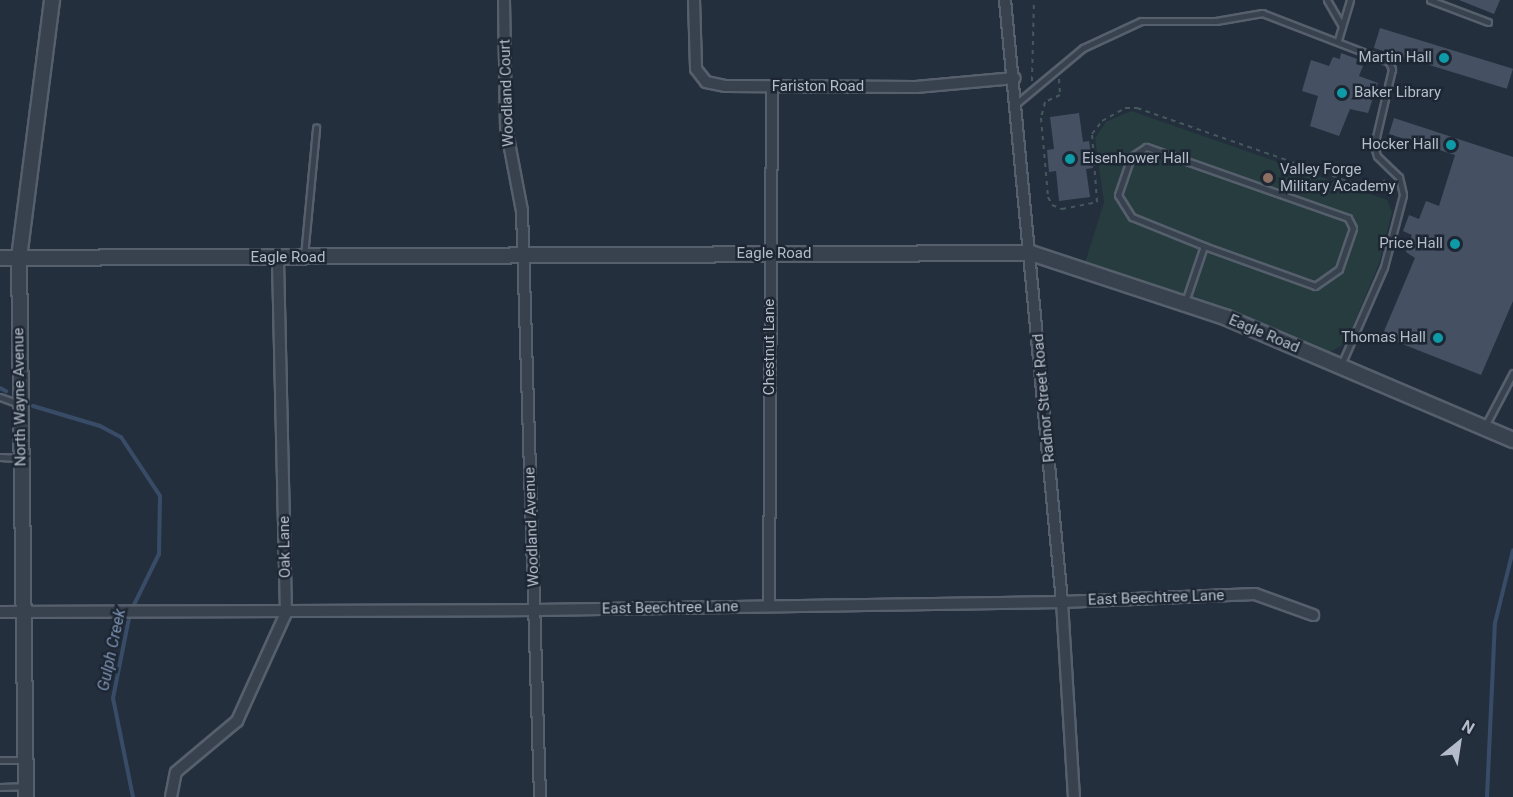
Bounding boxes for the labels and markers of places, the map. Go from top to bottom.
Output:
place label: Martin Hall [1359,49,1432,67]
marker: Martin Hall [1437,51,1451,65]
place label: Baker Library [1354,84,1441,102]
marker: Baker Library [1335,86,1349,100]
place label: Hocker Hall [1362,136,1439,154]
marker: Hocker Hall [1444,138,1458,152]
place label: Eisenhower Hall [1082,150,1189,168]
marker: Eisenhower Hall [1063,152,1077,166]
place label: Valley Forge Military Academy [1280,160,1396,195]
marker: Valley Forge Military Academy [1261,171,1275,185]
place label: Price Hall [1379,235,1443,253]
marker: Price Hall [1448,237,1462,251]
place label: Thomas Hall [1341,329,1426,347]
marker: Thomas Hall [1431,331,1445,345]

